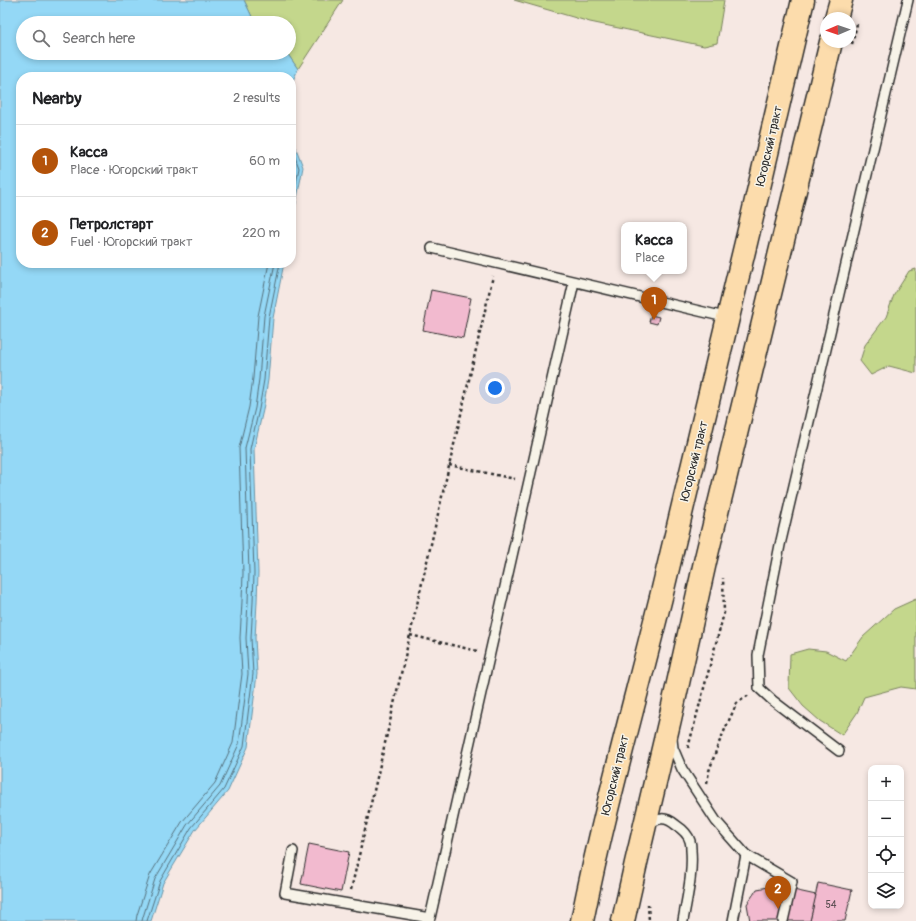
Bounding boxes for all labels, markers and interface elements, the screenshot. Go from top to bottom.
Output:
north arrow [820,12,856,48]
search box [16,16,296,60]
icon: search [30,27,52,49]
text: Search here [62,29,135,48]
text: Nearby [32,88,81,109]
text: 2 results [233,90,280,106]
street label: Югорский тракт [753,104,786,188]
text: Касса [70,143,108,162]
text: 1 [42,153,48,169]
text: 60 m [249,153,280,169]
text: Place · Югорский тракт [70,162,198,178]
text: Петролстарт [70,215,153,234]
popup [621,222,687,274]
text: 2 [41,225,49,241]
text: 220 m [242,225,280,241]
text: Касса [635,231,673,250]
text: Fuel · Югорский тракт [70,234,193,250]
text: Place [635,250,664,266]
pin: 1 [641,287,667,320]
your location [485,378,505,398]
street label: Югорский тракт [677,420,712,503]
street label: Югорский тракт [598,734,633,817]
map controls [868,765,904,909]
button: + [868,765,904,801]
button: − [868,801,904,837]
button: locate [868,837,904,873]
button: layers [868,873,904,909]
pin: 2 [765,876,791,909]
house number: 54 [825,899,837,911]

